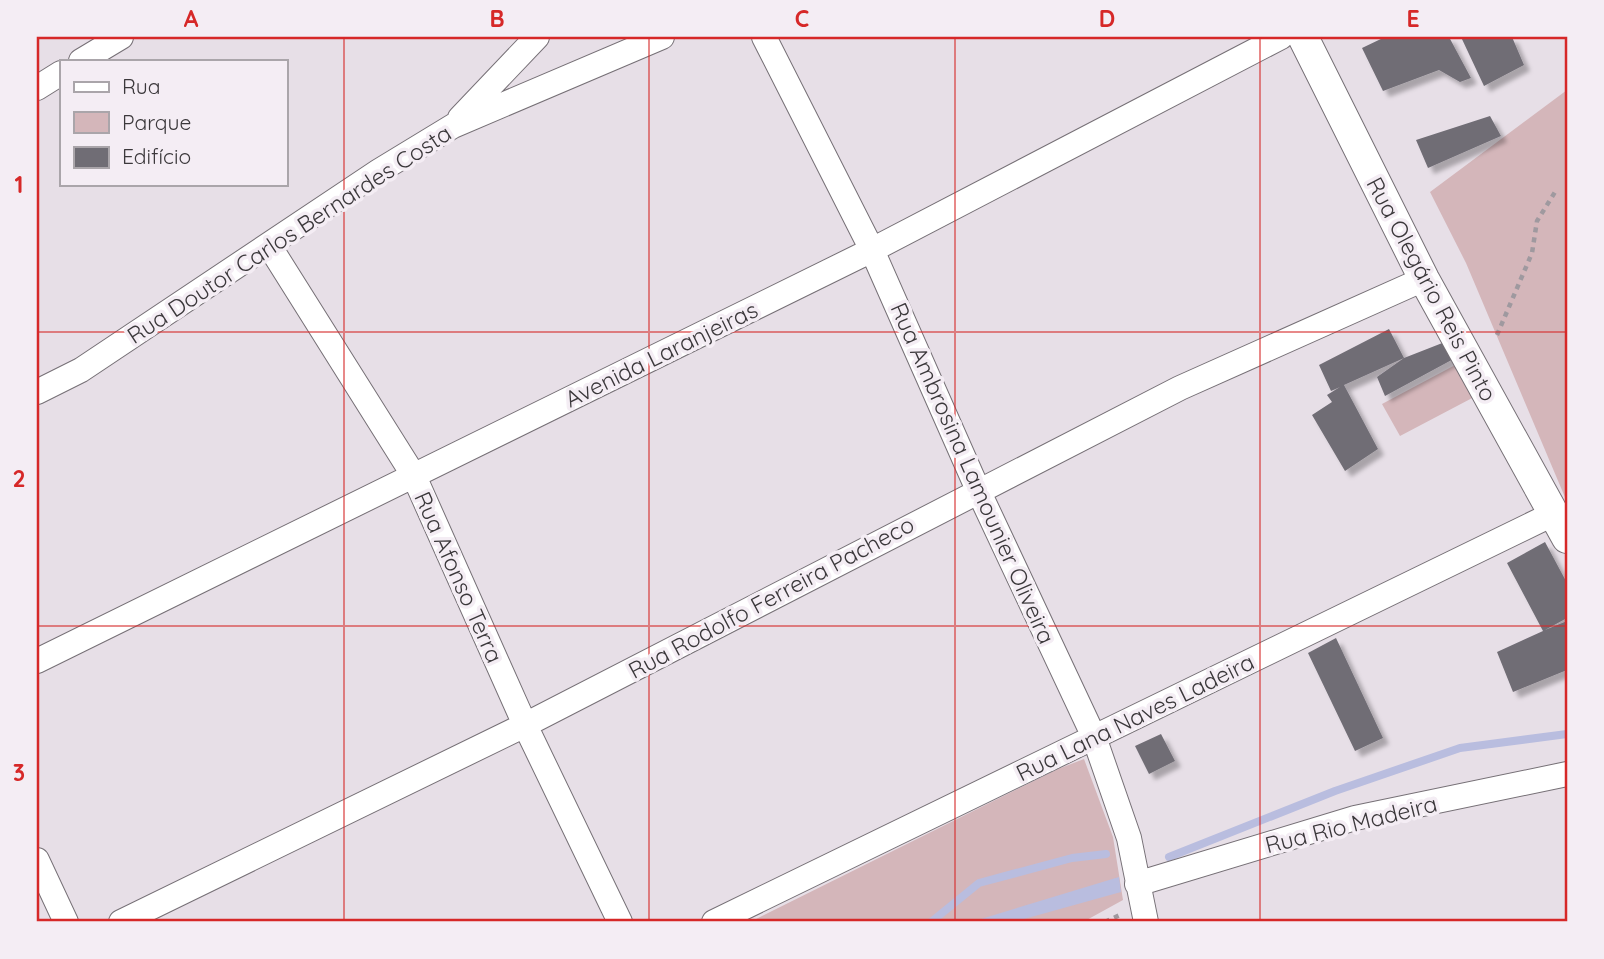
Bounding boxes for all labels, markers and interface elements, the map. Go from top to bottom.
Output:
text: A [184,4,199,33]
text: B [489,4,505,33]
text: C [795,4,809,33]
text: D [1099,4,1115,33]
text: E [1406,4,1420,33]
legend [60,60,287,186]
text: Rua [122,73,161,99]
text: Parque [122,109,191,135]
street label: Rua Doutor Carlos Bernardes Costa [122,118,456,350]
text: Edifício [122,143,191,169]
text: 1 [15,170,23,199]
street label: Rua Olegário Reis Pinto [1361,172,1503,406]
street label: Avenida Laranjeiras [560,295,762,413]
street label: Rua Ambrosina Lamounier Oliveira [884,298,1062,648]
text: 2 [12,464,26,493]
street label: Rua Afonso Terra [408,487,510,667]
street label: Rua Rodolfo Ferreira Pacheco [623,509,919,685]
street label: Rua Lana Naves Ladeira [1011,647,1259,787]
text: 3 [13,758,25,787]
street label: Rua Rio Madeira [1262,789,1440,859]

